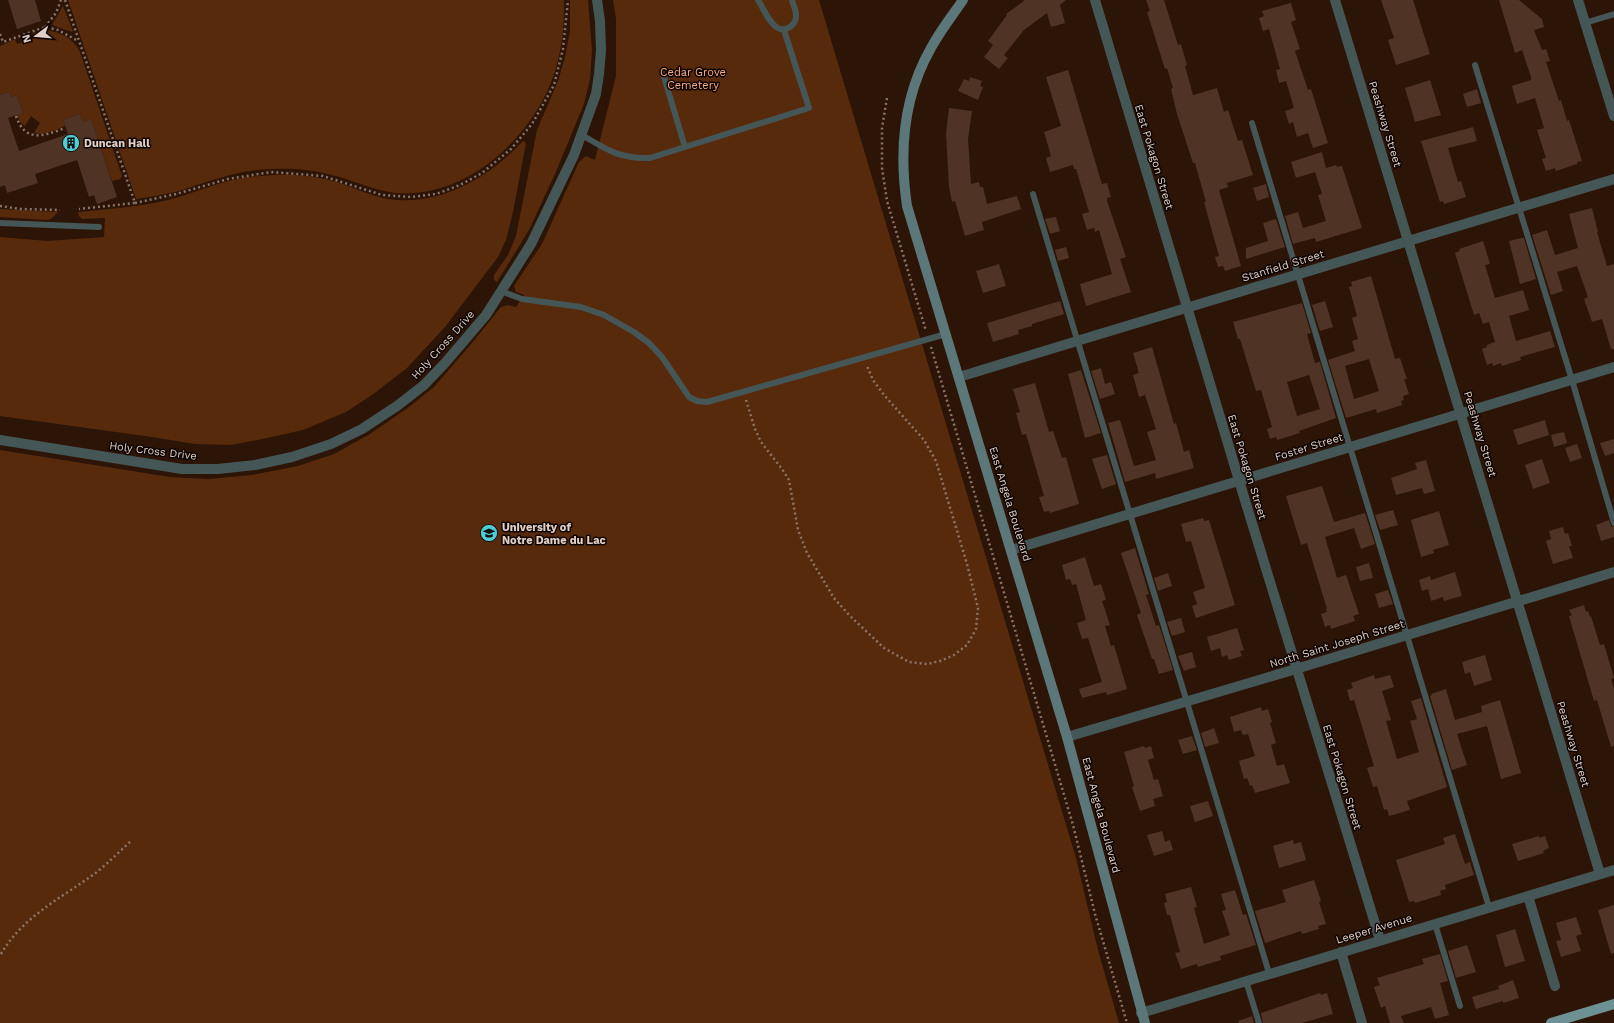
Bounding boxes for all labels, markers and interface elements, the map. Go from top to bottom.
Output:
north arrow [16,16,56,56]
text: N [19,33,34,44]
park label: Cedar Grove Cemetery [660,66,726,92]
street label: Peashway Street [1366,80,1404,169]
street label: East Pokagon Street [1132,103,1176,211]
building icon: Duncan Hall [61,133,81,153]
place label: Duncan Hall [84,137,150,150]
street label: Stanfield Street [1240,247,1326,285]
street label: Holy Cross Drive [409,308,477,382]
street label: Peashway Street [1461,390,1499,479]
street label: East Pokagon Street [1225,413,1269,521]
street label: Foster Street [1273,430,1345,464]
street label: Holy Cross Drive [109,439,197,463]
street label: East Angela Boulevard [986,445,1034,563]
place label: University of Notre Dame du Lac [502,521,606,547]
school or university icon: University of Notre Dame du Lac [479,523,499,543]
street label: North Saint Joseph Street [1268,617,1406,671]
street label: Peashway Street [1554,700,1592,789]
street label: East Pokagon Street [1320,723,1364,831]
street label: East Angela Boulevard [1079,756,1123,874]
street label: Leeper Avenue [1334,911,1414,947]

